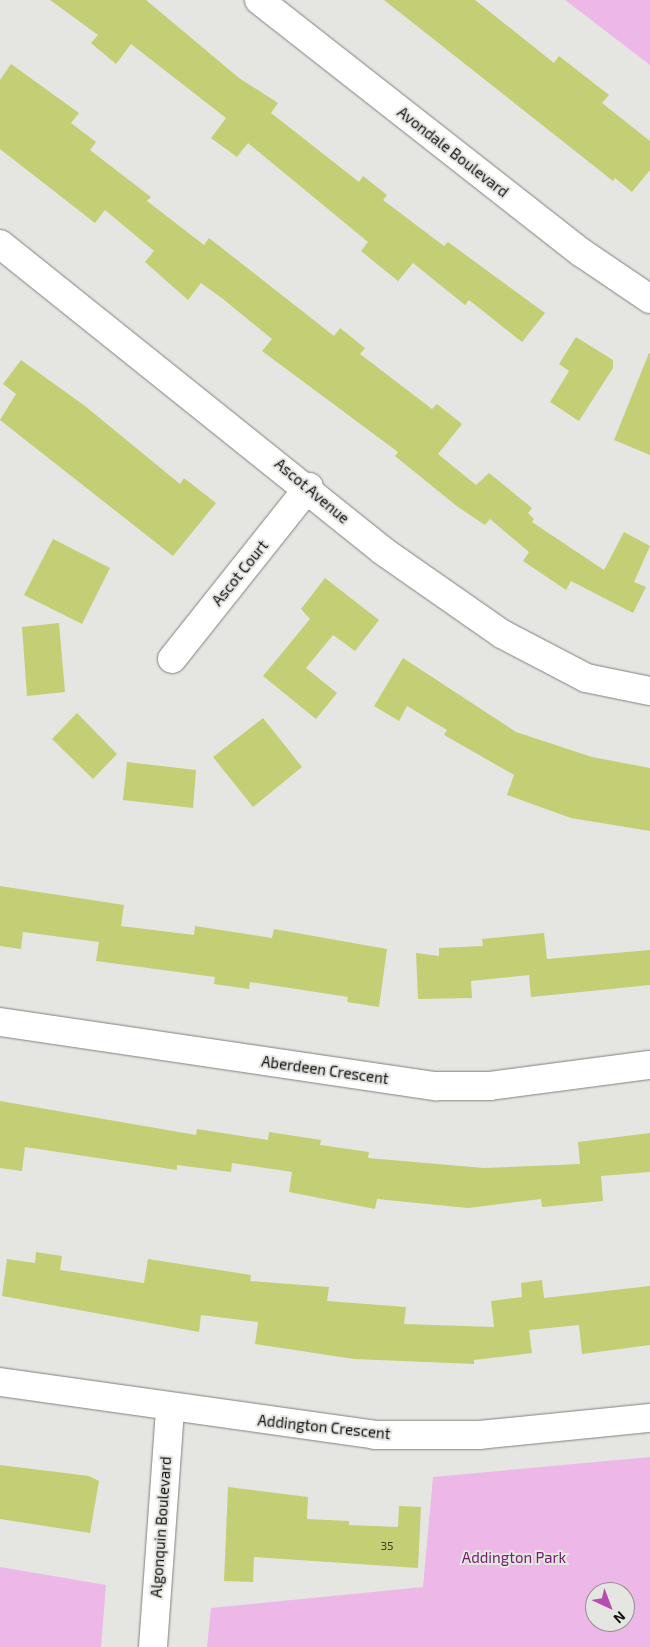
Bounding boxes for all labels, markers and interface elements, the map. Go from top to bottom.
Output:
street label: Avondale Boulevard [394,103,512,201]
street label: Ascot Avenue [271,455,353,527]
street label: Ascot Court [208,537,272,609]
street label: Aberdeen Crescent [260,1052,390,1088]
street label: Addington Crescent [257,1411,391,1443]
street label: Algonquin Boulevard [147,1456,175,1598]
house number: 35 [380,1539,394,1553]
park label: Addington Park [462,1549,566,1567]
north arrow [585,1582,635,1632]
text: N [610,1608,629,1627]

